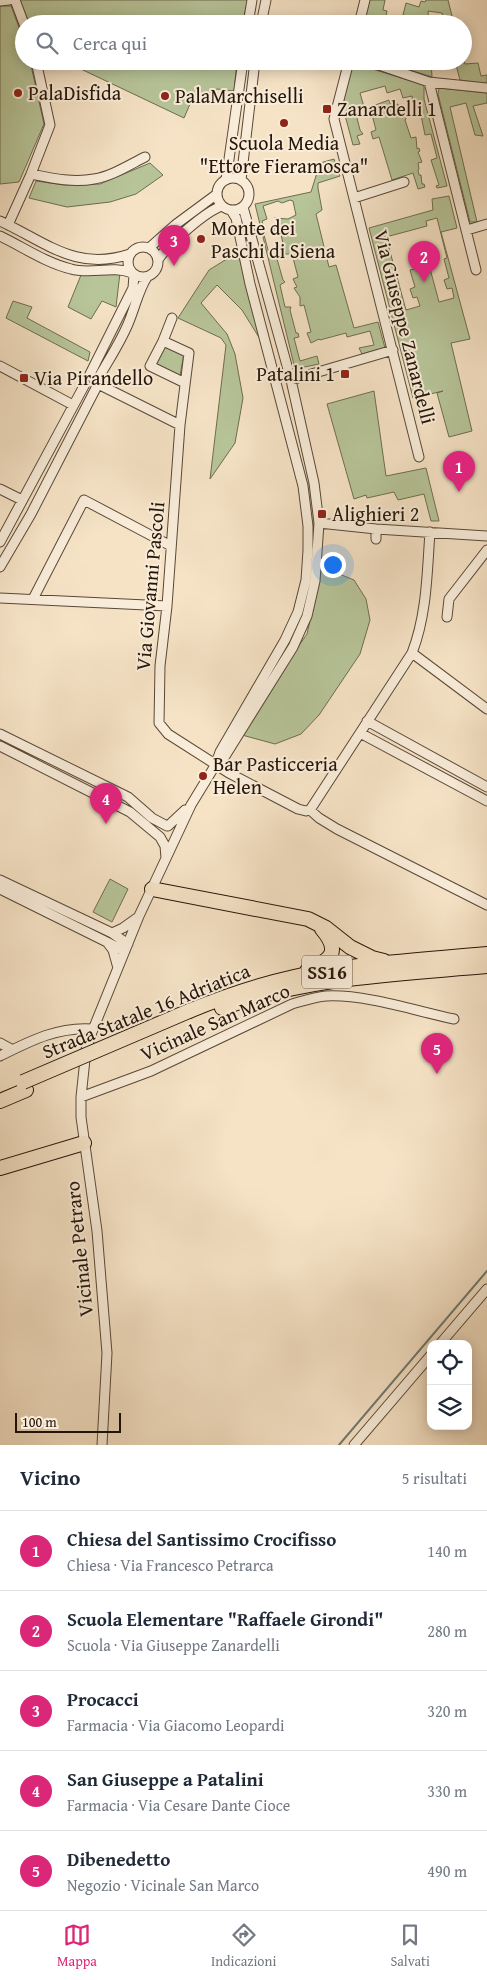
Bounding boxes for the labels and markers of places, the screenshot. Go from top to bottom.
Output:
place label: PalaDisfida [28,78,122,107]
place label: PalaMarchiselli [175,81,304,110]
marker: PalaDisfida [12,87,24,99]
marker: PalaMarchiselli [159,90,171,102]
place label: Zanardelli 1 [337,94,437,123]
marker: Zanardelli 1 [321,103,333,115]
marker: Scuola Media "Ettore Fieramosca" [278,117,290,129]
place label: Scuola Media "Ettore Fieramosca" [200,128,368,180]
place label: Monte dei Paschi di Siena [211,213,336,265]
pin: 3 [158,225,190,266]
marker: Monte dei Paschi di Siena [195,233,207,245]
pin: 2 [408,241,440,282]
place label: Patalini 1 [256,359,335,388]
place label: Via Pirandello [34,363,153,392]
marker: Patalini 1 [339,368,351,380]
marker: Via Pirandello [18,372,30,384]
pin: 1 [443,451,475,492]
place label: Alighieri 2 [332,499,419,528]
marker: Alighieri 2 [316,508,328,520]
place label: Bar Pasticceria Helen [213,749,338,801]
marker: Bar Pasticceria Helen [197,770,209,782]
pin: 4 [90,783,122,824]
pin: 5 [421,1033,453,1074]

